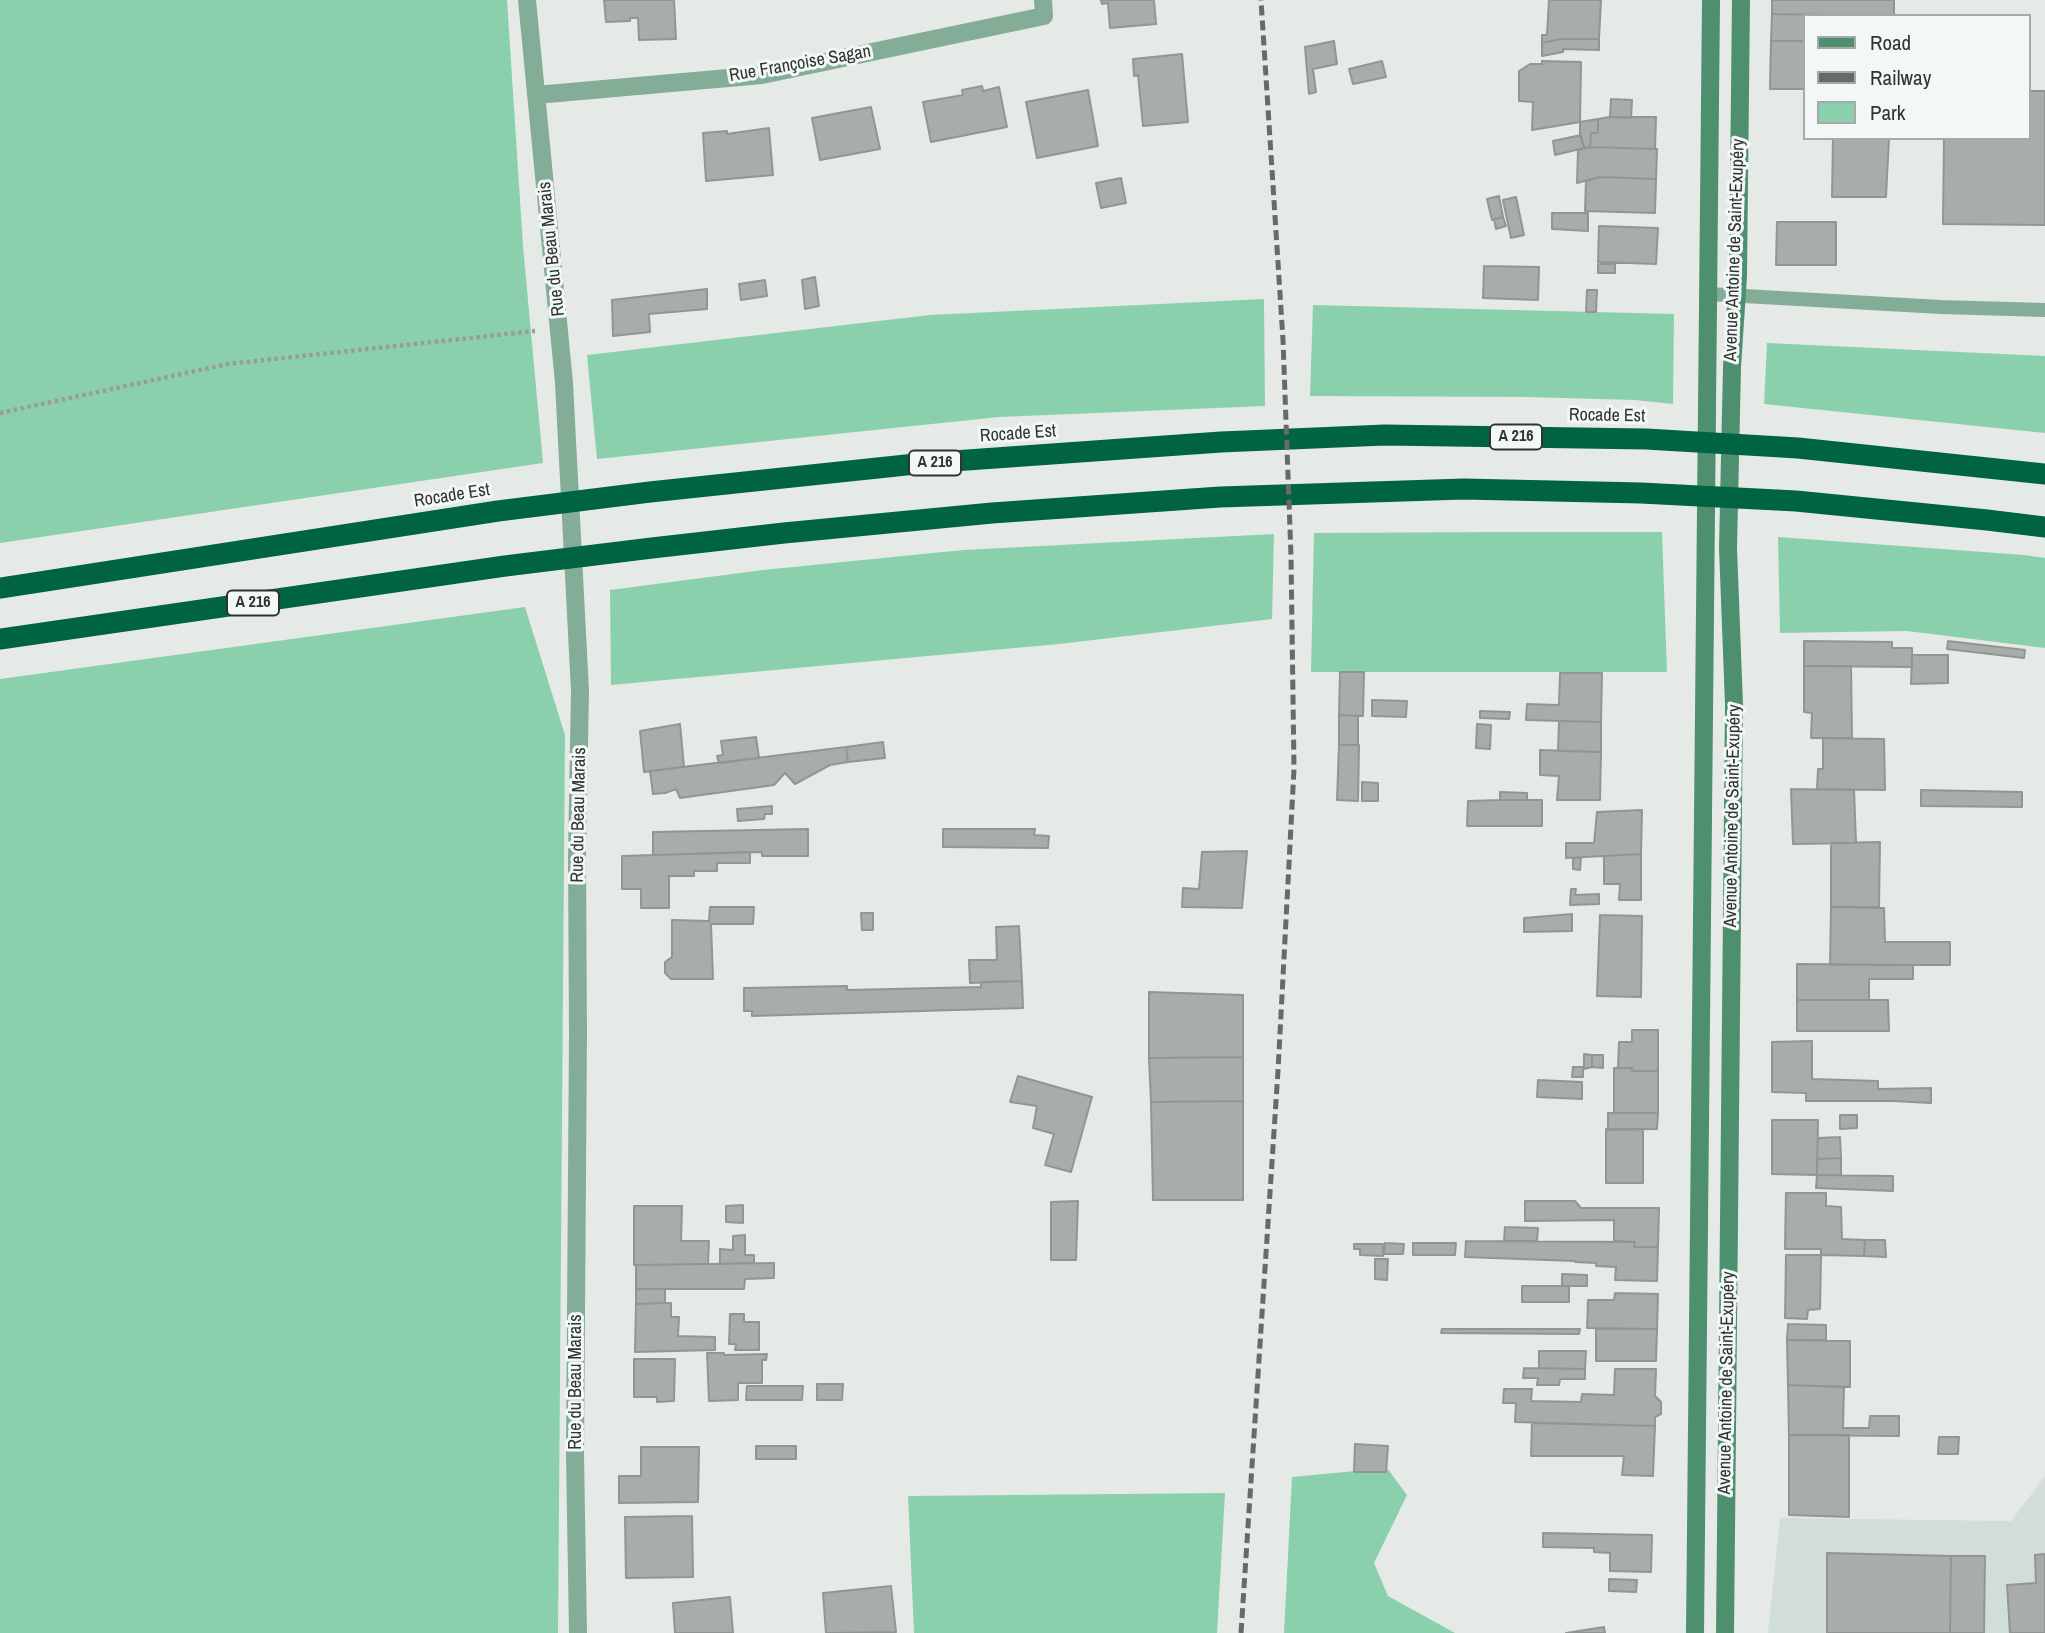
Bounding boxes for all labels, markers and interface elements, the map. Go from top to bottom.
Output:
legend [1804,14,2031,140]
text: Road [1870,28,1911,57]
street label: Rue Françoise Sagan [727,41,873,87]
text: Railway [1870,63,1931,92]
text: Park [1870,98,1905,127]
street label: Avenue Antoine de Saint-Exupéry [1720,138,1750,362]
street label: Rue du Beau Marais [534,181,570,317]
street label: Rocade Est [1569,405,1645,427]
street label: Rocade Est [979,421,1057,447]
road number: A 216 [1490,424,1542,450]
road number: A 216 [909,450,961,476]
street label: Rocade Est [413,479,491,513]
road number: A 216 [227,590,279,616]
street label: Avenue Antoine de Saint-Exupéry [1720,704,1746,928]
street label: Rue du Beau Marais [567,747,591,883]
street label: Avenue Antoine de Saint-Exupéry [1714,1271,1740,1495]
street label: Rue du Beau Marais [565,1314,587,1450]

